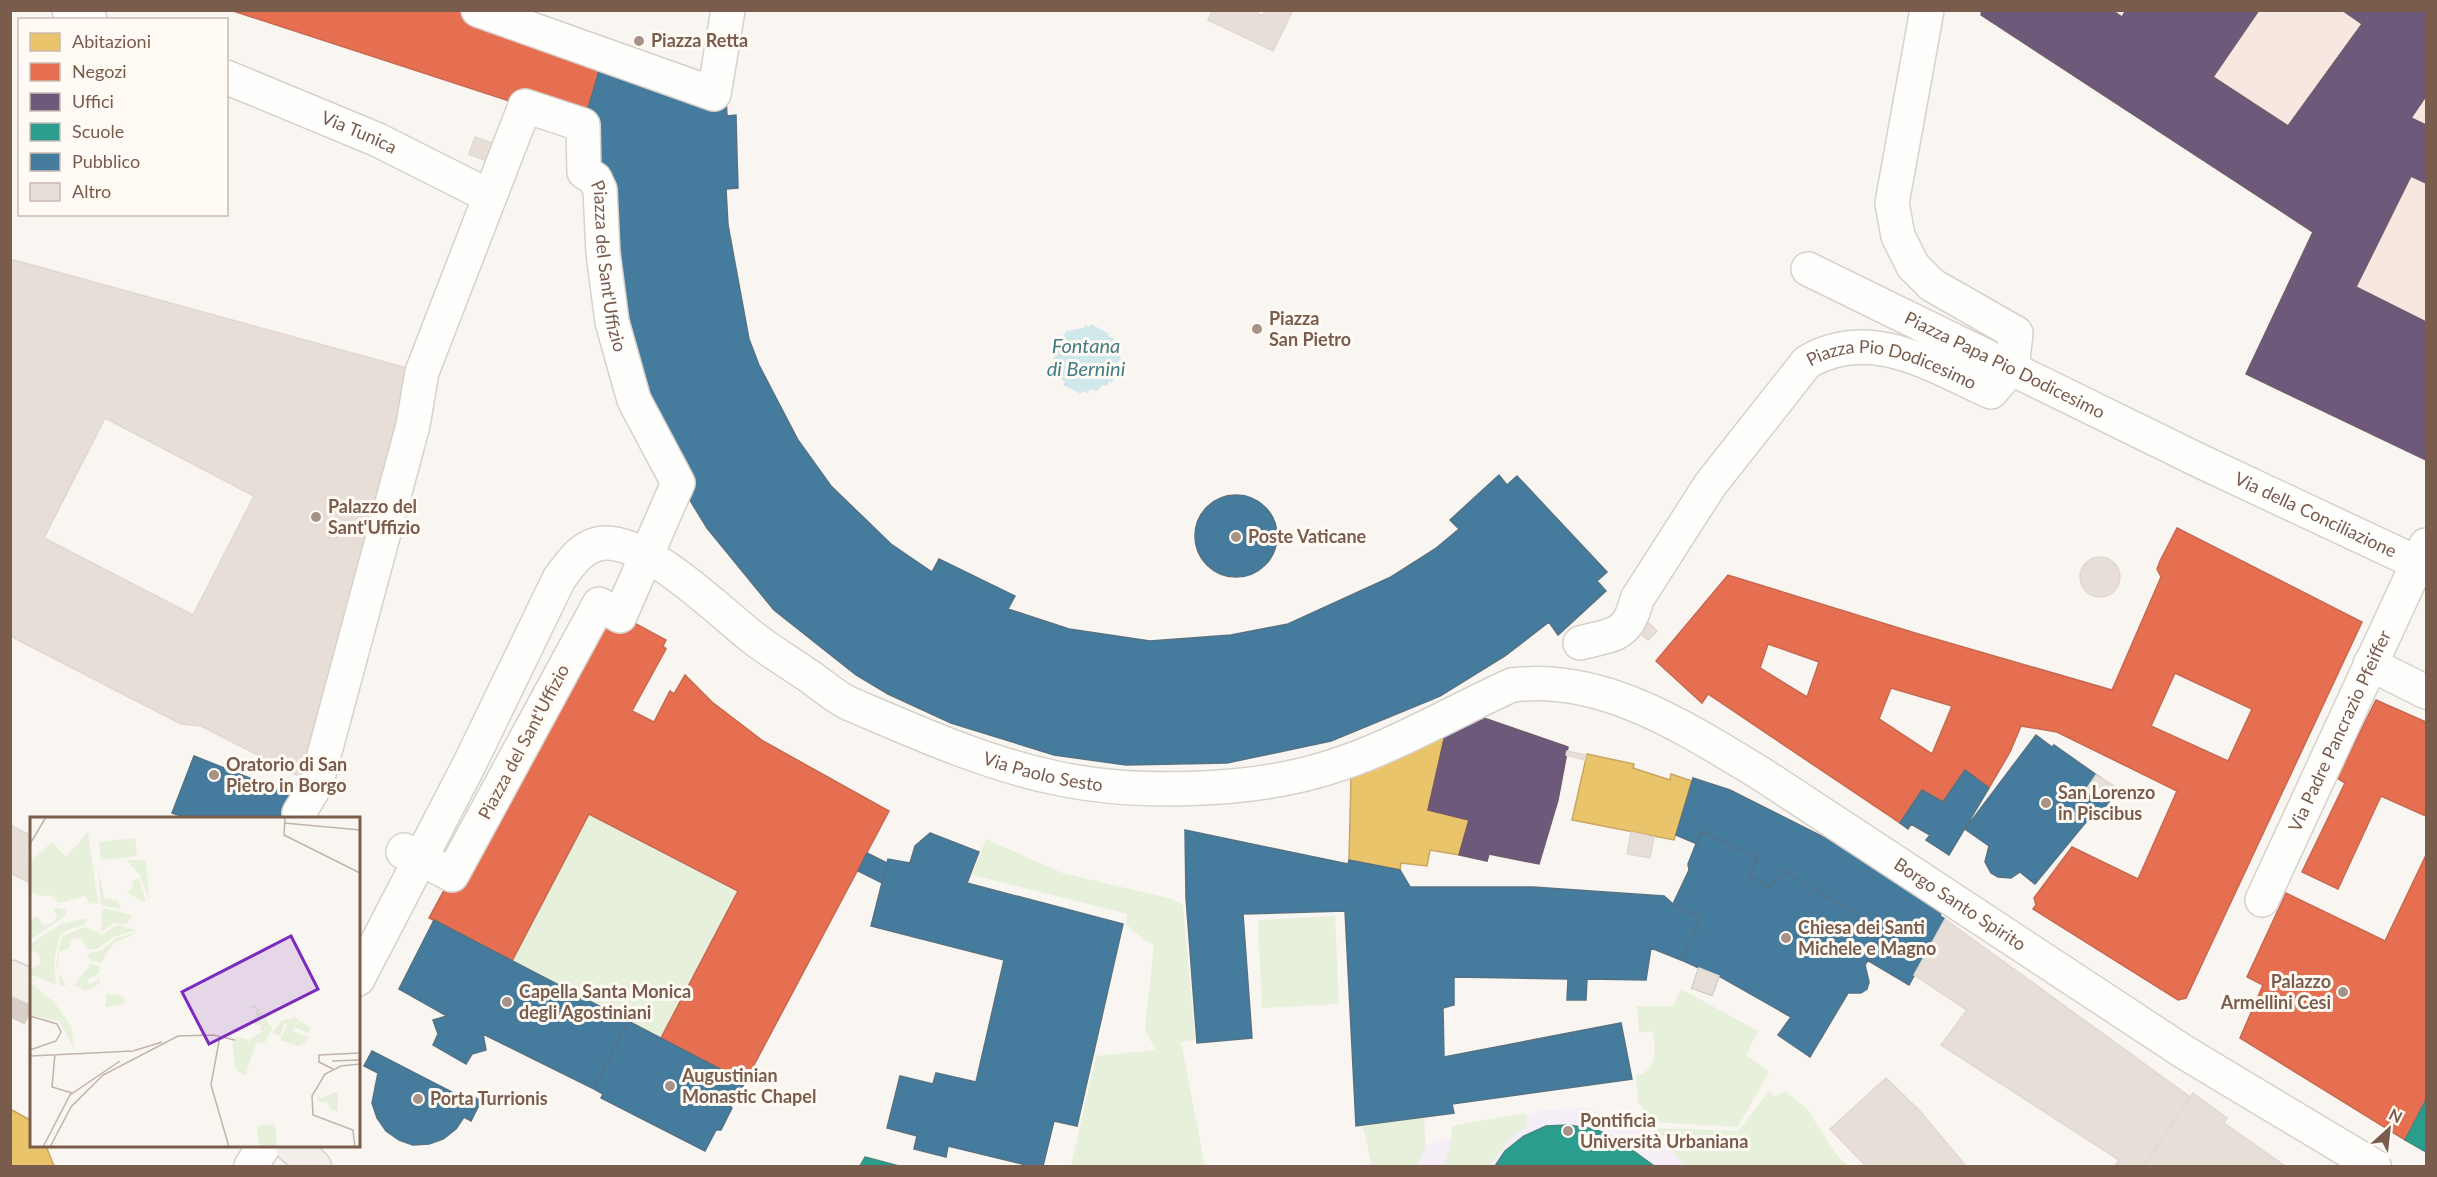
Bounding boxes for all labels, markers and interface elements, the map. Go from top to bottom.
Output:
legend [18,18,228,216]
place label: Piazza Retta [651,29,748,51]
text: Abitazioni [72,30,151,52]
marker: Piazza Retta [632,34,646,48]
text: Negozi [72,60,127,82]
text: Uffici [72,90,114,112]
street label: Via Tunica [318,106,401,158]
text: Scuole [72,120,124,142]
text: Pubblico [72,150,140,172]
street label: Piazza del Sant'Uffizio [587,176,632,354]
text: Altro [72,180,111,202]
street label: Piazza Papa Pio Dodicesimo [1901,306,2109,423]
place label: Piazza San Pietro [1269,307,1351,350]
marker: Piazza San Pietro [1250,322,1264,336]
water label: Fontana di Bernini [1047,333,1126,380]
street label: Piazza Pio Dodicesimo [1802,335,1980,394]
street label: Via della Conciliazione [2231,467,2400,562]
place label: Palazzo del Sant'Uffizio [328,495,420,538]
marker: Palazzo del Sant'Uffizio [309,510,323,524]
place label: Poste Vaticane [1248,525,1367,547]
marker: Poste Vaticane [1229,530,1243,544]
street label: Via Padre Pancrazio Pfeiffer [2283,626,2395,835]
street label: Piazza del Sant'Uffizio [473,660,573,823]
street label: Via Paolo Sesto [981,746,1104,795]
place label: Oratorio di San Pietro in Borgo [226,753,347,796]
marker: Oratorio di San Pietro in Borgo [207,768,221,782]
place label: San Lorenzo in Piscibus [2058,781,2155,824]
marker: San Lorenzo in Piscibus [2039,796,2053,810]
inset map [30,817,360,1147]
street label: Borgo Santo Spirito [1890,852,2030,955]
place label: Chiesa dei Santi Michele e Magno [1798,916,1936,959]
marker: Chiesa dei Santi Michele e Magno [1779,931,1793,945]
place label: Palazzo Armellini Cesi [2220,970,2331,1013]
place label: Capella Santa Monica degli Agostiniani [519,980,691,1023]
marker: Palazzo Armellini Cesi [2336,985,2350,999]
marker: Capella Santa Monica degli Agostiniani [500,995,514,1009]
place label: Augustinian Monastic Chapel [681,1064,816,1107]
marker: Augustinian Monastic Chapel [663,1079,677,1093]
place label: Porta Turrionis [430,1087,548,1109]
marker: Porta Turrionis [411,1092,425,1106]
north arrow [2359,1099,2419,1159]
text: N [2386,1104,2406,1126]
place label: Pontificia Università Urbaniana [1580,1109,1748,1152]
marker: Pontificia Università Urbaniana [1561,1124,1575,1138]

